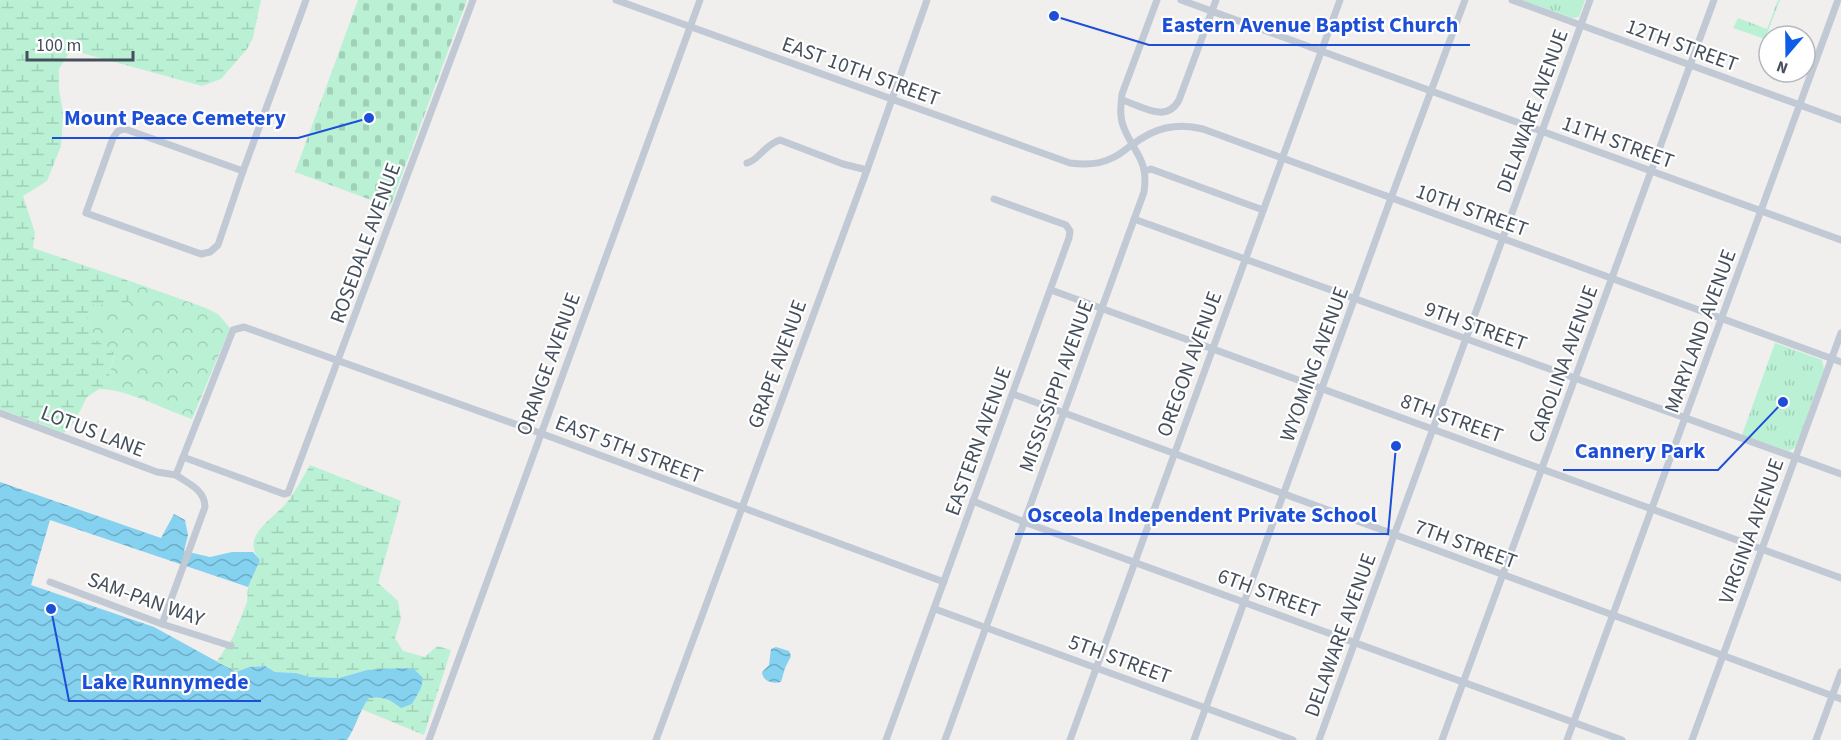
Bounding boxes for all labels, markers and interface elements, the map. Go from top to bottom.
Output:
callout: Eastern Avenue Baptist Church [1149,5,1470,45]
text: Eastern Avenue Baptist Church [1162,9,1458,41]
street label: 12TH STREET [1622,11,1742,79]
scale bar [27,24,134,62]
north arrow [1757,24,1817,84]
street label: DELAWARE AVENUE [1488,25,1576,197]
street label: EAST 10TH STREET [778,28,944,114]
text: 100 m [36,33,81,58]
text: N [1773,55,1791,79]
callout: Mount Peace Cemetery [52,98,298,138]
text: Mount Peace Cemetery [64,102,286,134]
street label: 11TH STREET [1558,108,1678,176]
street label: ROSEDALE AVENUE [322,158,408,328]
street label: 10TH STREET [1412,176,1532,244]
street label: MARYLAND AVENUE [1656,245,1744,417]
street label: CAROLINA AVENUE [1521,281,1605,447]
street label: WYOMING AVENUE [1272,282,1356,446]
street label: OREGON AVENUE [1149,287,1229,441]
street label: ORANGE AVENUE [508,288,588,440]
street label: 9TH STREET [1421,294,1531,358]
street label: GRAPE AVENUE [740,296,814,432]
street label: MISSISSIPPI AVENUE [1011,296,1101,476]
street label: EASTERN AVENUE [937,362,1019,520]
street label: 8TH STREET [1397,386,1507,450]
street label: LOTUS LANE [37,397,149,465]
street label: EAST 5TH STREET [551,407,707,491]
callout: Cannery Park [1563,430,1718,470]
text: Cannery Park [1575,435,1705,467]
street label: VIRGINIA AVENUE [1711,454,1791,608]
callout: Osceola Independent Private School [1015,494,1388,534]
text: Osceola Independent Private School [1027,499,1377,531]
street label: 7TH STREET [1411,512,1521,576]
street label: DELAWARE AVENUE [1296,549,1384,721]
street label: 6TH STREET [1214,561,1324,625]
street label: SAM-PAN WAY [83,564,209,634]
street label: 5TH STREET [1065,627,1175,691]
callout: Lake Runnymede [69,661,261,701]
text: Lake Runnymede [81,666,249,698]

